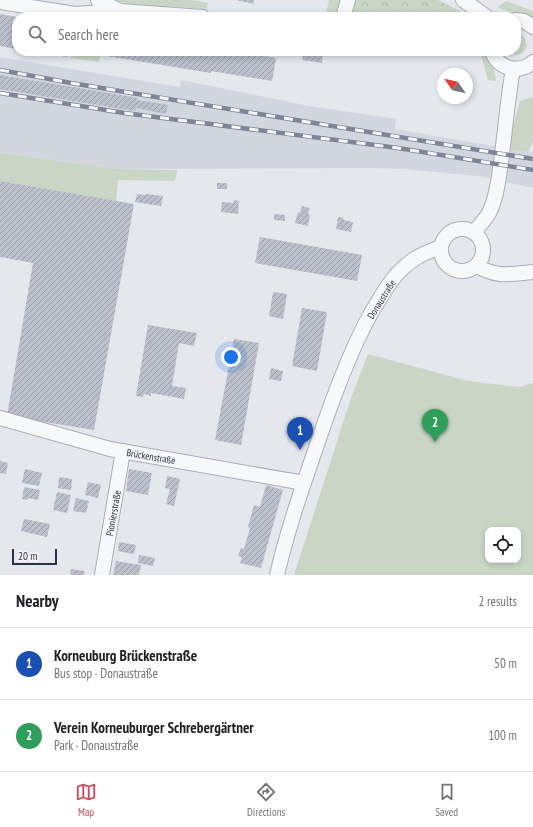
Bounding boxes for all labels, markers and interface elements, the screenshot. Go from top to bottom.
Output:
search box [12,12,521,56]
icon: search [26,23,48,45]
text: Search here [58,25,119,44]
north arrow [437,68,473,104]
street label: Donaustraße [364,277,399,321]
your location [221,347,241,367]
pin: 2 [422,409,448,442]
pin: 1 [287,417,313,450]
street label: Brückenstraße [125,446,176,467]
street label: Pionierstraße [103,489,124,537]
map controls [485,527,521,563]
button: locate [485,527,521,563]
scale bar [12,547,57,566]
text: 20 m [18,549,37,563]
text: Nearby [16,590,59,612]
text: 2 results [478,593,517,610]
text: Korneuburg Brückenstraße [54,646,197,665]
text: 1 [26,655,32,672]
text: 50 m [494,655,517,672]
text: Bus stop · Donaustraße [54,665,158,682]
text: Verein Korneuburger Schrebergärtner [54,718,254,737]
text: 2 [26,727,32,744]
text: 100 m [488,727,517,744]
text: Park · Donaustraße [54,737,139,754]
tab: Map [75,781,97,819]
tab: Directions [247,781,285,819]
tab: Saved [435,781,458,819]

